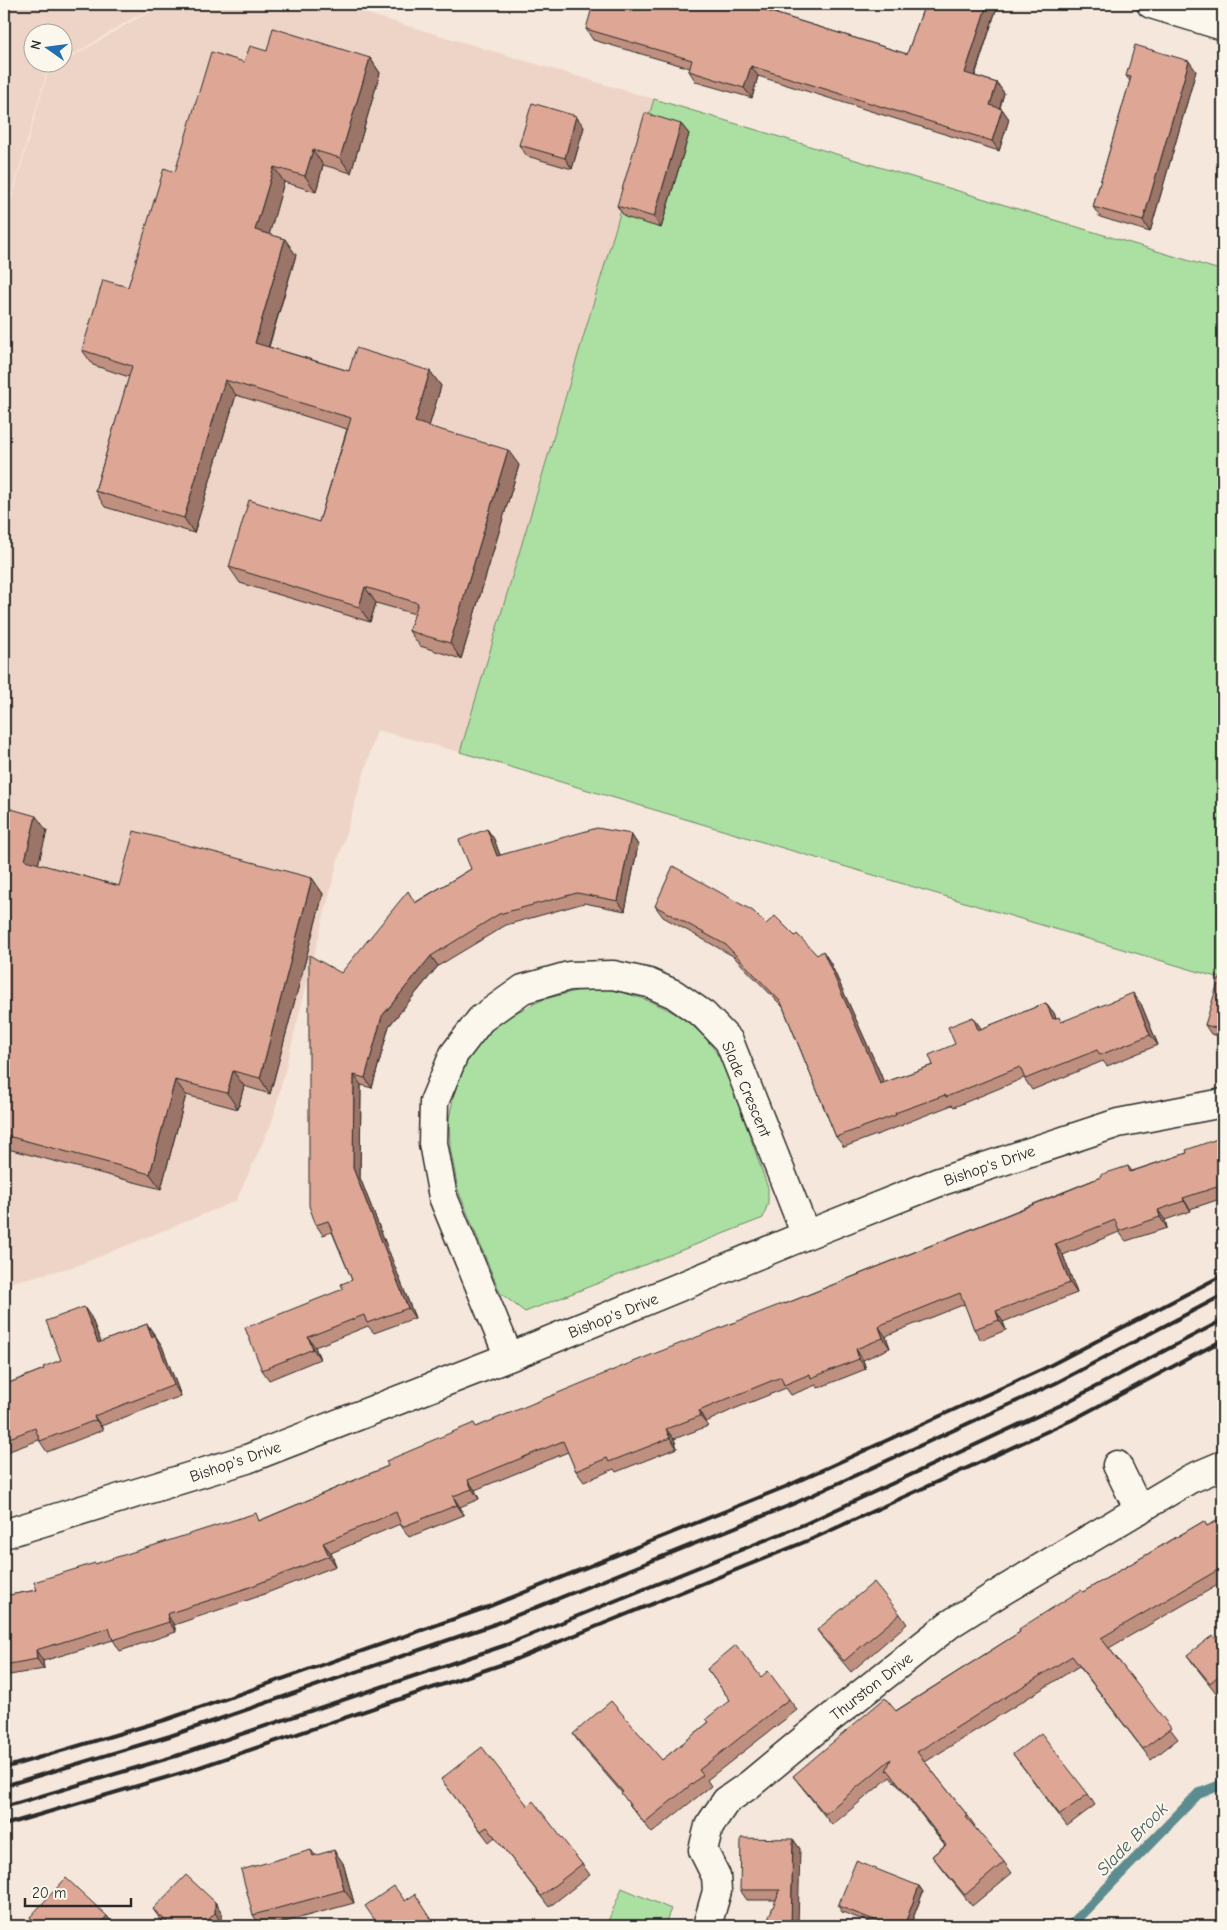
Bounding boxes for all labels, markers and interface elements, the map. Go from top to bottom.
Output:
north arrow [22,22,72,72]
text: N [27,38,45,51]
street label: Slade Crescent [718,1039,774,1140]
street label: Bishop's Drive [941,1142,1037,1190]
street label: Bishop's Drive [566,1290,661,1342]
street label: Bishop's Drive [187,1438,283,1486]
street label: Thurston Drive [827,1649,916,1724]
water label: Slade Brook [1092,1798,1172,1880]
scale bar [25,1875,131,1907]
text: 20 m [32,1884,66,1902]

